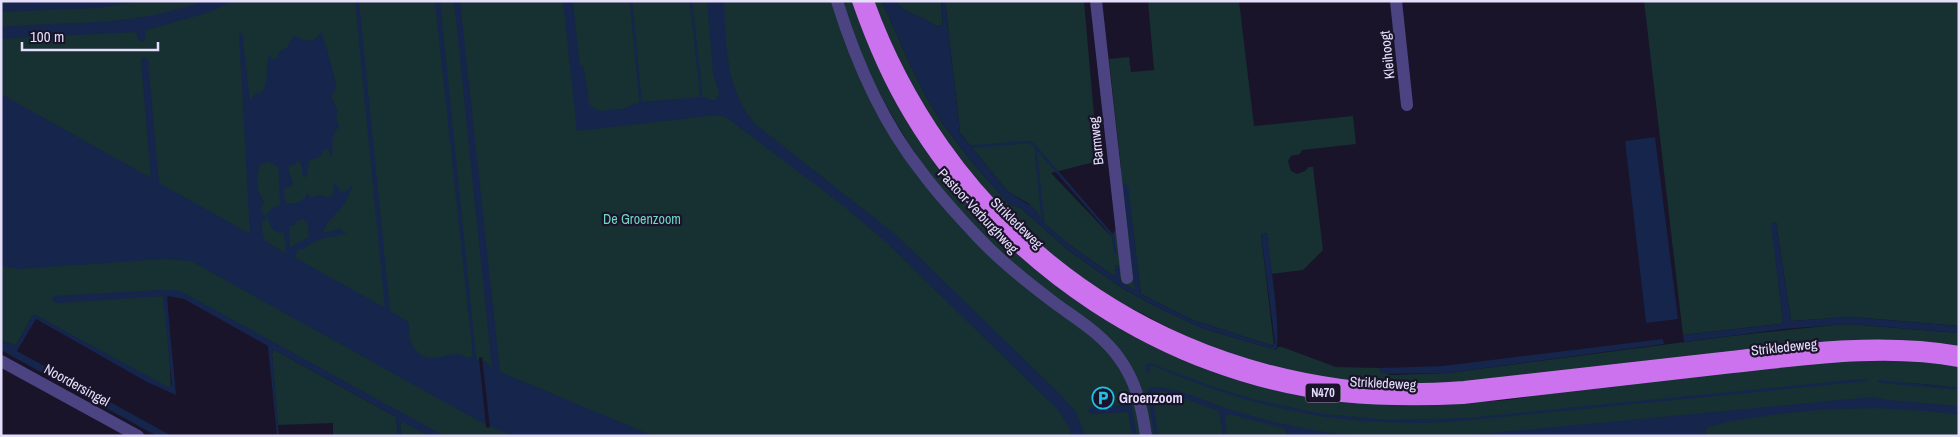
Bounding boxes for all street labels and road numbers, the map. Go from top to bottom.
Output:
street label: Kleihoogt [1376,30,1398,80]
street label: Barmweg [1084,115,1107,166]
street label: Pastoor Verburghweg [934,164,1023,258]
street label: Strikledeweg [987,193,1048,253]
street label: Strikledeweg [1750,335,1819,359]
street label: Noordersingel [41,360,113,410]
street label: Strikledeweg [1349,372,1417,394]
road number: N470 [1306,383,1340,402]

